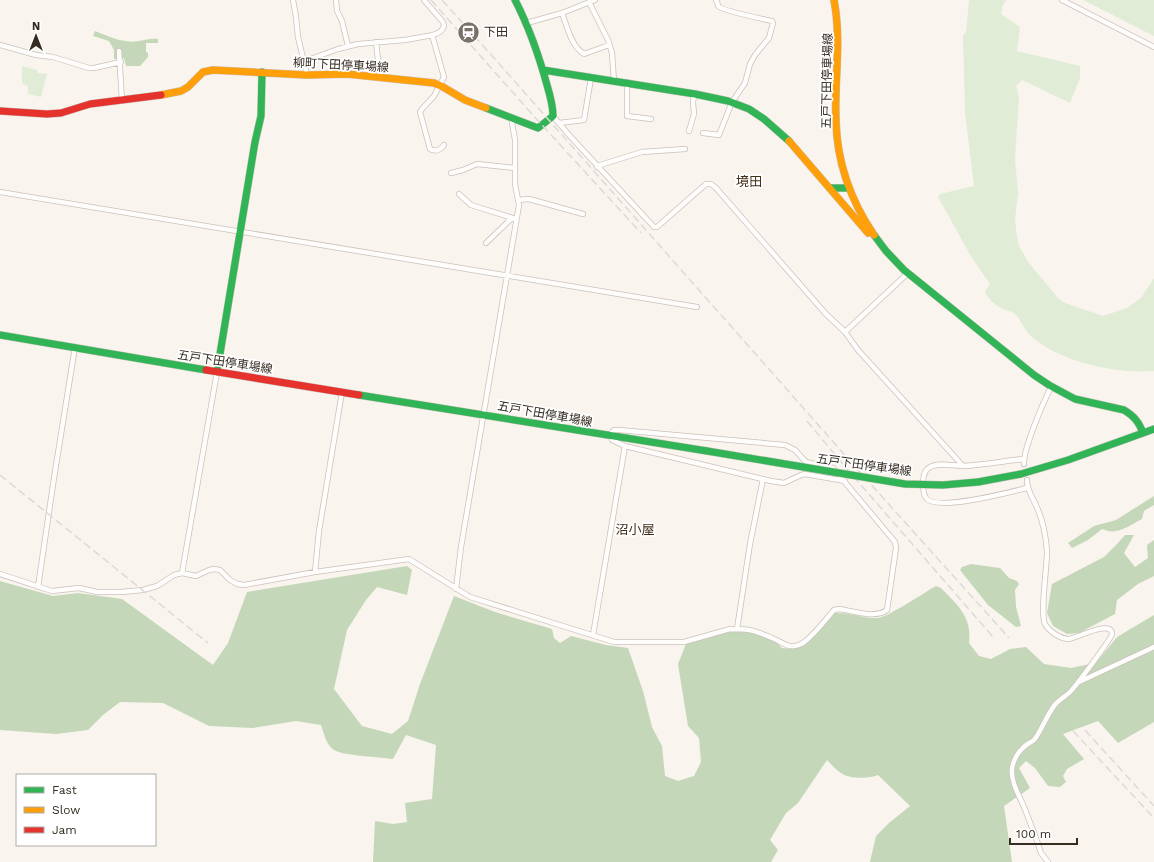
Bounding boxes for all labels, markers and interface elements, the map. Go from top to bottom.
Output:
north arrow [16,16,56,56]
station icon: 下田 [456,19,482,45]
text: N [32,20,40,33]
place label: 下田 [484,25,508,39]
street label: 五戸下田停車場線 [819,33,835,129]
street label: 柳町下田停車場線 [293,55,389,75]
district label: 境田 [736,174,762,189]
street label: 五戸下田停車場線 [176,348,274,376]
street label: 五戸下田停車場線 [497,399,593,429]
street label: 五戸下田停車場線 [815,451,913,479]
district label: 沼小屋 [615,522,655,537]
legend [16,774,156,846]
text: Fast [52,783,77,797]
text: Slow [52,803,80,817]
scale bar [1010,820,1077,846]
text: Jam [52,823,77,837]
text: 100 m [1016,827,1051,841]

